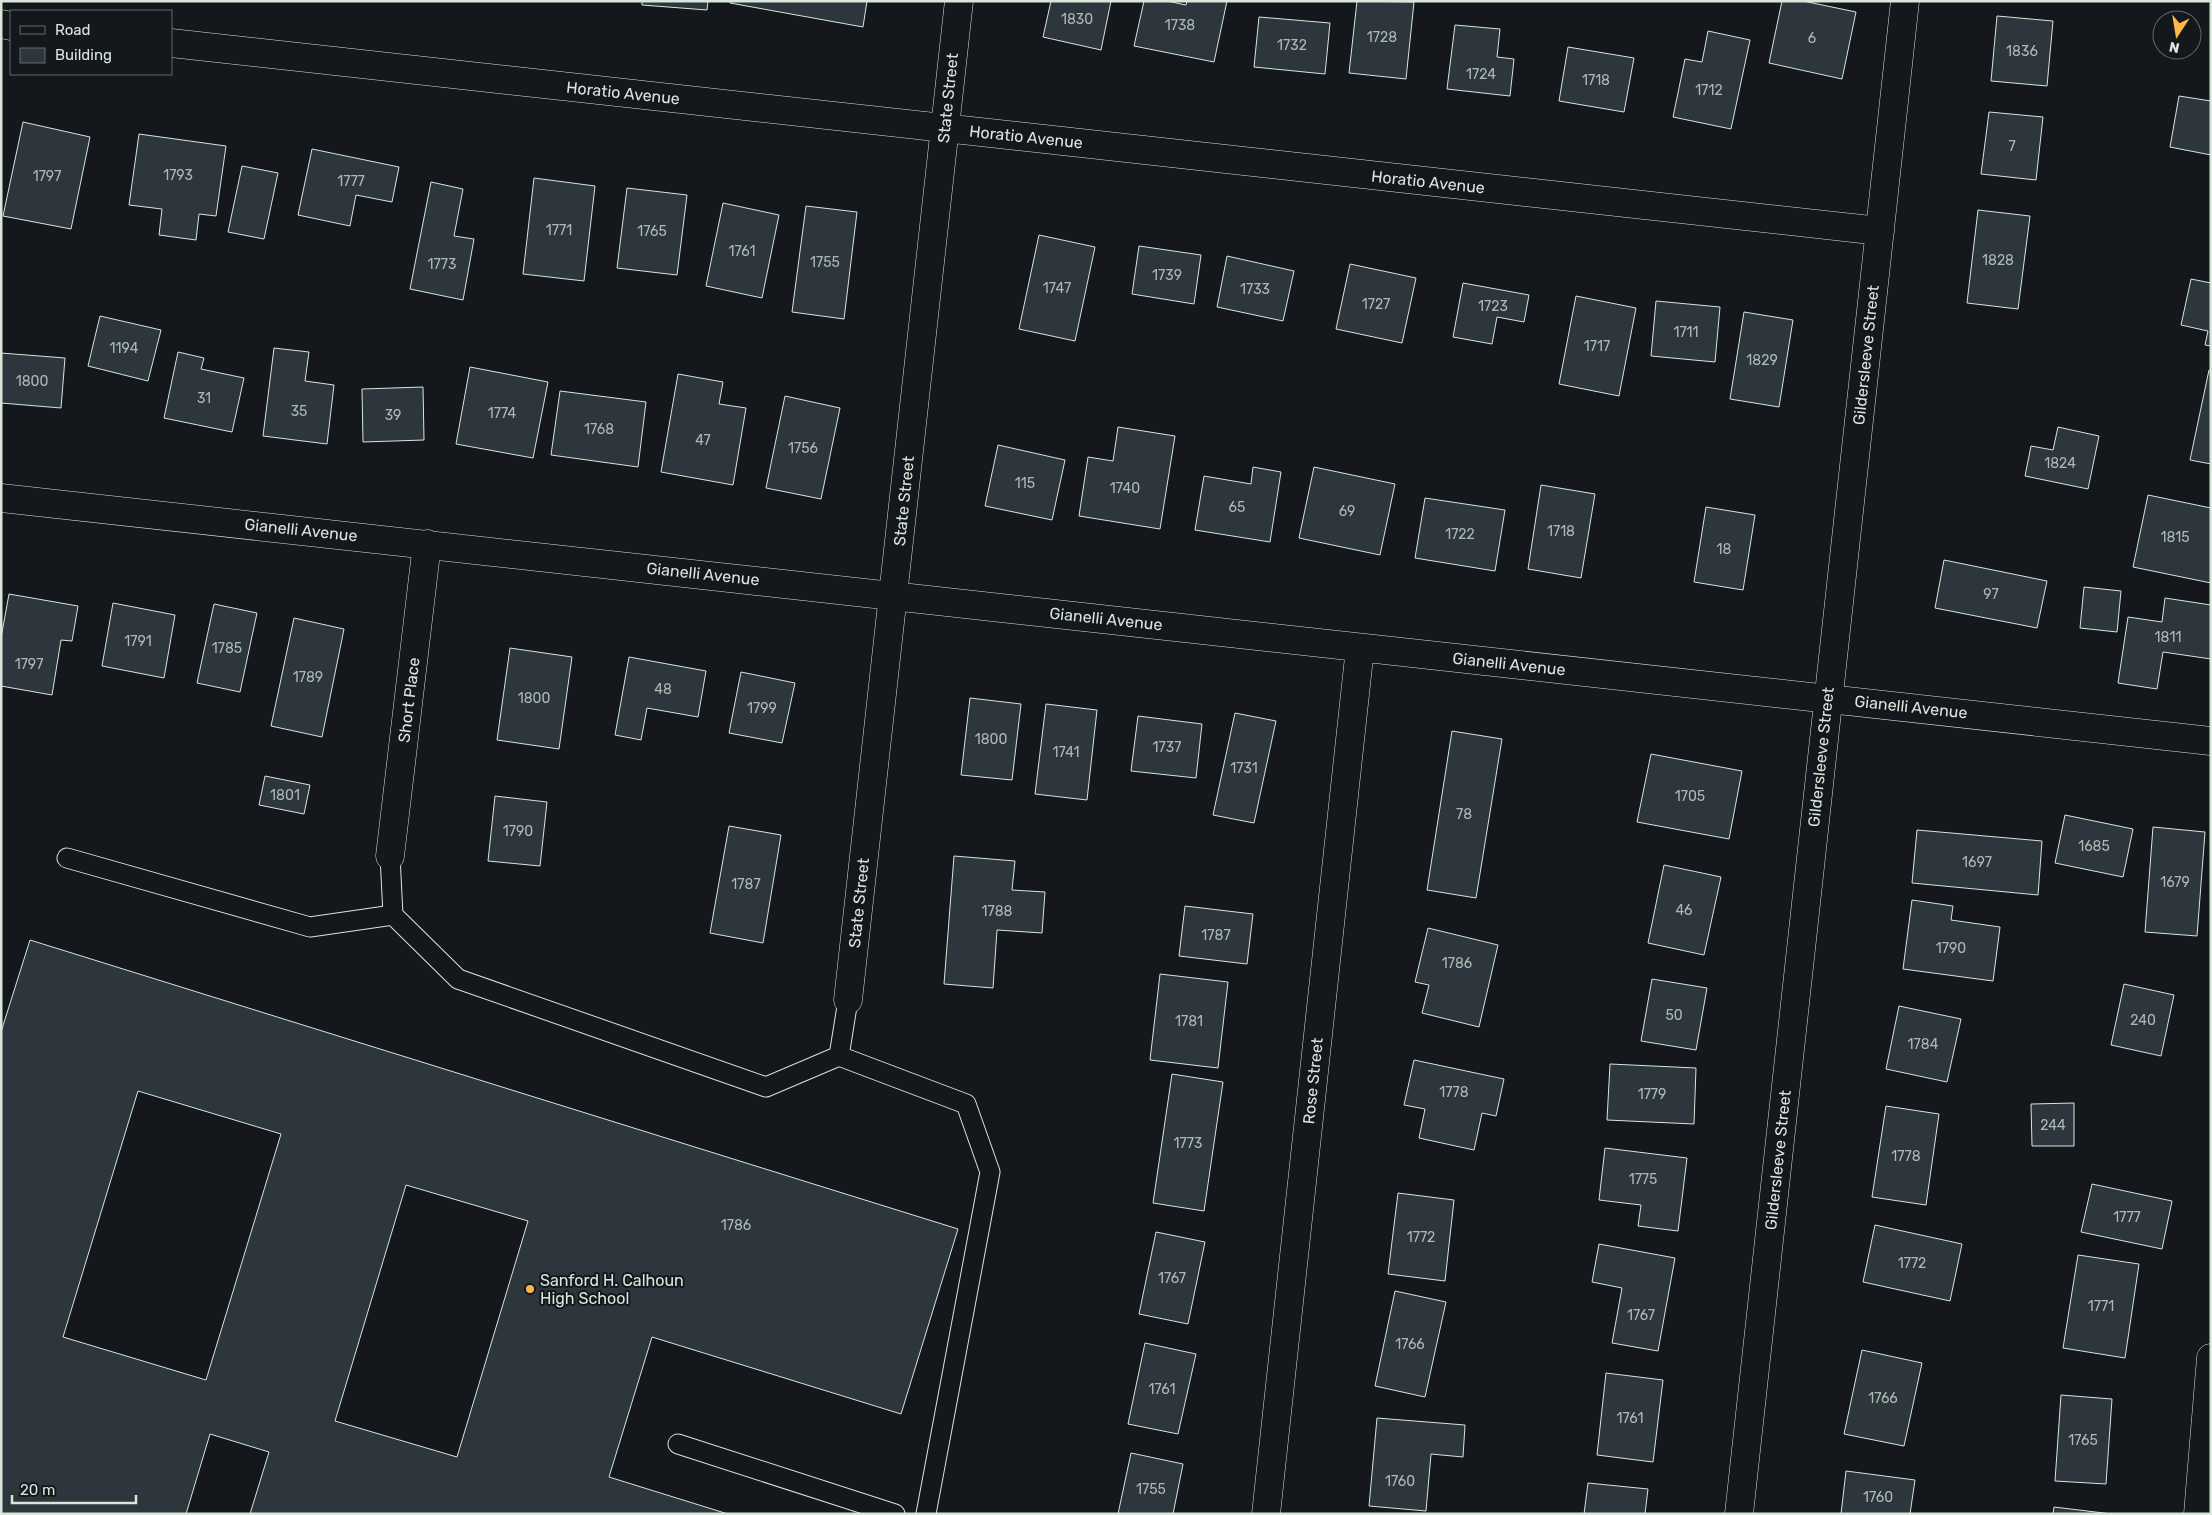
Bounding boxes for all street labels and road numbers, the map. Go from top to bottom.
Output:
street label: State Street [934,52,962,144]
street label: Horatio Avenue [565,78,681,108]
street label: Horatio Avenue [968,122,1084,152]
street label: Horatio Avenue [1370,167,1486,197]
street label: Gildersleeve Street [1849,284,1883,426]
street label: State Street [890,455,918,547]
street label: Gianelli Avenue [244,515,358,545]
street label: Gianelli Avenue [646,559,760,589]
street label: Gianelli Avenue [1049,604,1163,634]
street label: Gianelli Avenue [1452,649,1566,679]
street label: Short Place [394,656,424,744]
street label: Gildersleeve Street [1804,686,1838,828]
street label: Gianelli Avenue [1854,692,1968,722]
street label: State Street [845,857,873,949]
street label: Rose Street [1299,1037,1327,1125]
street label: Gildersleeve Street [1761,1089,1795,1231]

